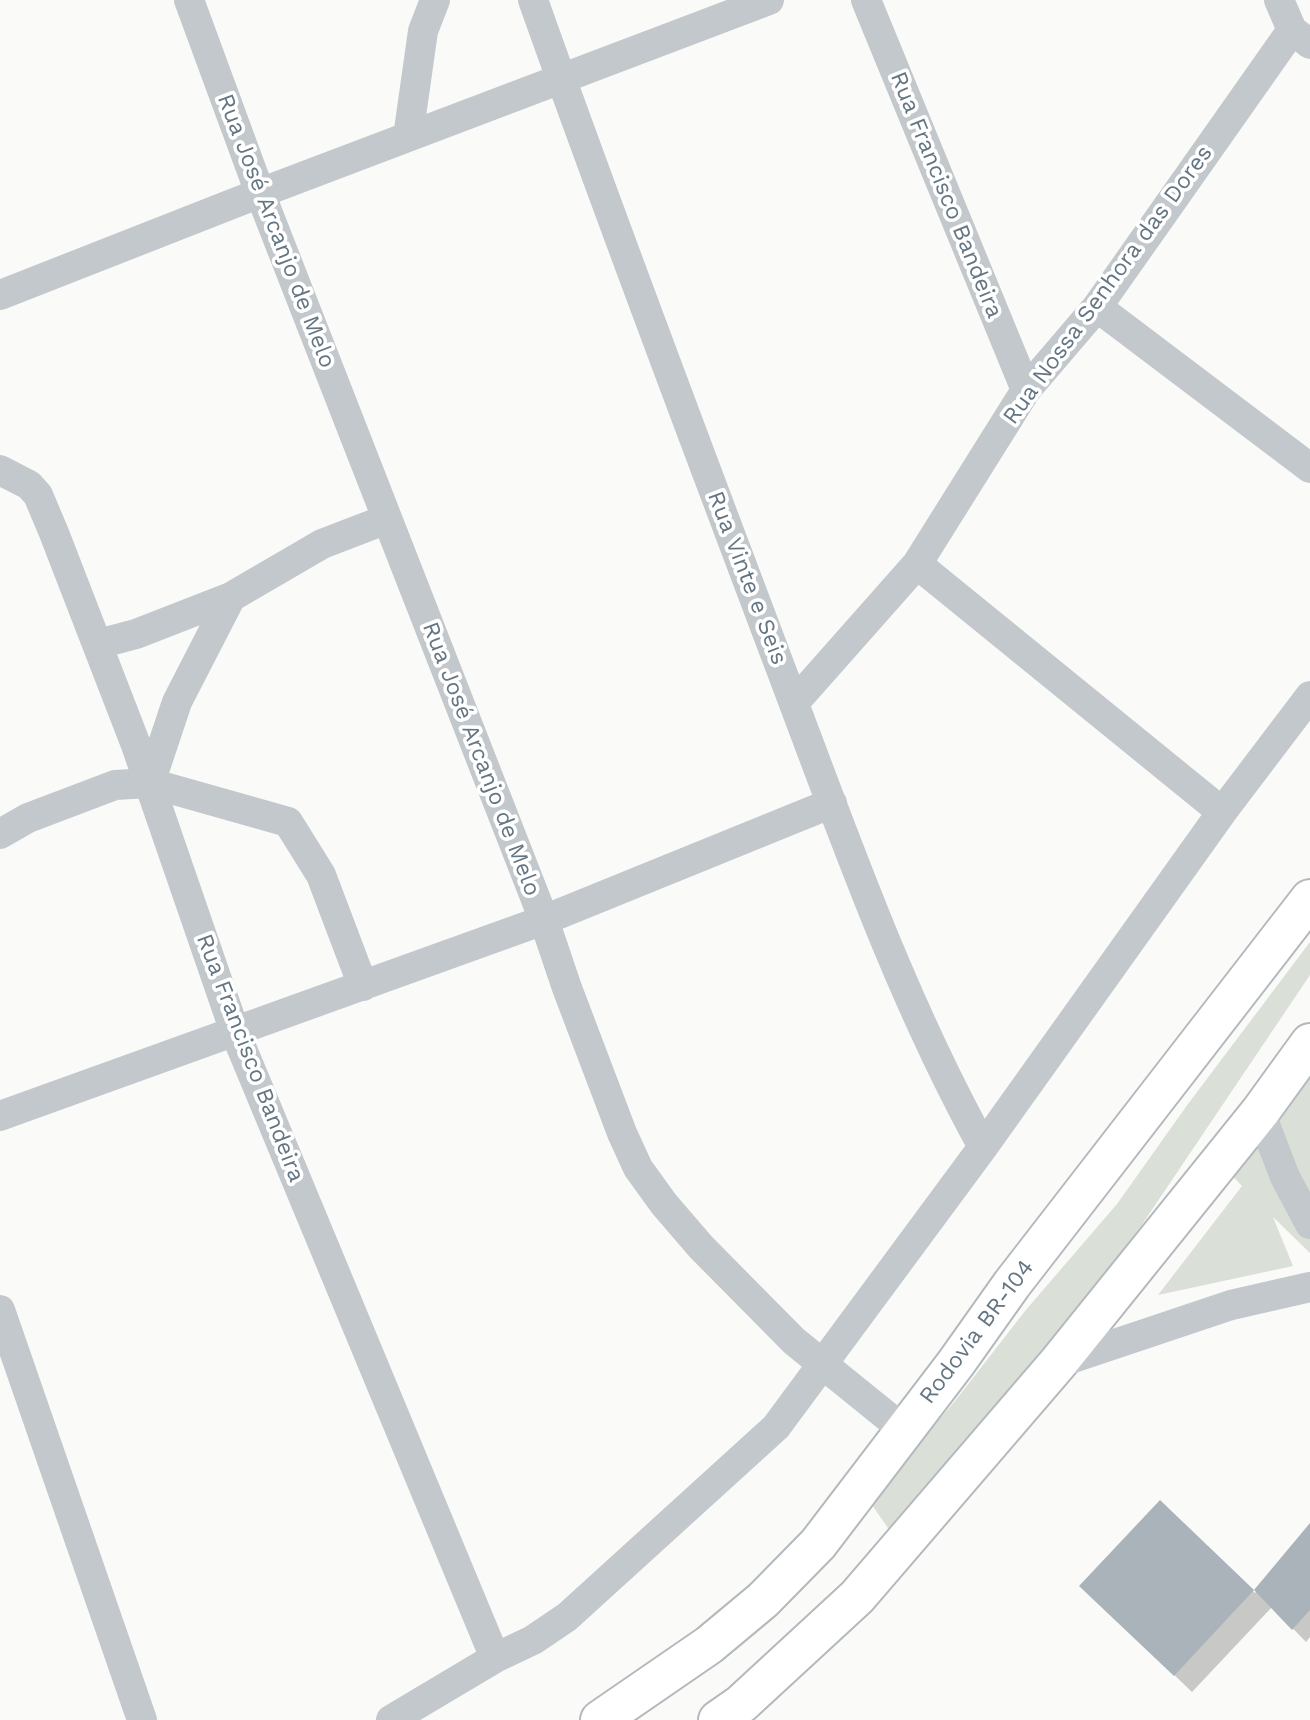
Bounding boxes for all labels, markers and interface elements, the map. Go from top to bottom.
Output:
street label: Rua Francisco Bandeira [884,68,1008,322]
street label: Rua José Arcanjo de Melo [211,90,341,372]
street label: Rua Nossa Senhora das Dores [997,140,1219,430]
street label: Rua Vinte e Seis [701,487,793,669]
street label: Rua José Arcanjo de Melo [416,618,546,900]
street label: Rua Francisco Bandeira [190,930,310,1186]
street label: Rodovia BR-104 [914,1254,1040,1410]

